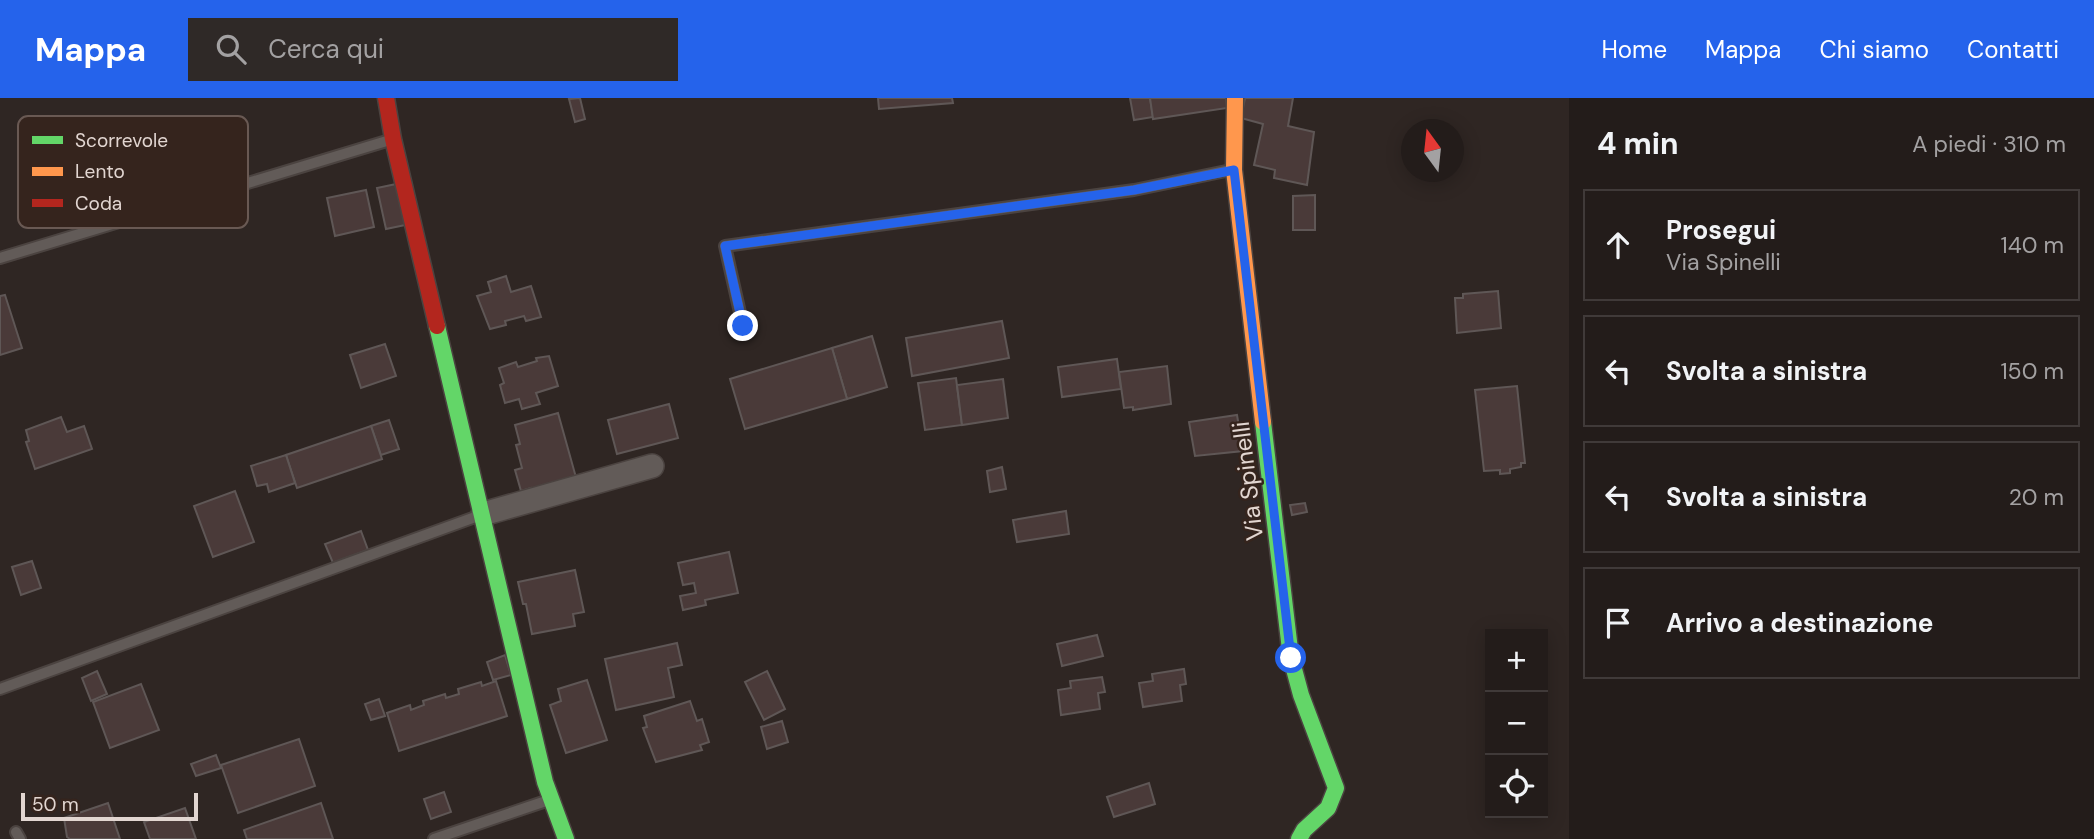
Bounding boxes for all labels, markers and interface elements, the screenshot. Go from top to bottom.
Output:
search box [188,18,678,81]
text: Mappa [35,28,146,71]
icon: search [212,30,250,68]
text: Cerca qui [268,32,384,66]
text: Home [1601,34,1667,65]
text: Mappa [1705,34,1781,65]
text: Chi siamo [1819,34,1929,65]
text: Contatti [1967,34,2059,65]
legend [18,116,248,228]
north arrow [1401,119,1464,182]
text: 4 min [1597,124,1679,163]
text: Scorrevole [75,128,168,153]
text: A piedi · 310 m [1912,129,2066,159]
text: Lento [75,159,125,184]
text: Coda [75,191,122,216]
text: Prosegui [1666,213,1776,247]
icon: ahead [1599,226,1637,264]
text: 140 m [2001,230,2064,260]
text: Via Spinelli [1666,247,1781,277]
route end [727,310,758,341]
icon: left [1599,352,1637,390]
text: Svolta a sinistra [1666,354,1867,388]
text: 150 m [2000,356,2064,386]
street label: Via Spinelli [1225,420,1270,542]
icon: left [1599,478,1637,516]
text: Svolta a sinistra [1666,480,1867,514]
text: 20 m [2009,482,2064,512]
icon: arrive [1599,604,1637,642]
text: Arrivo a destinazione [1666,606,1933,640]
map controls [1485,629,1548,818]
button: + [1485,629,1548,692]
route start [1275,642,1306,673]
button: − [1485,692,1548,755]
button: locate [1485,755,1548,818]
scale bar [21,790,198,822]
text: 50 m [32,792,79,817]

